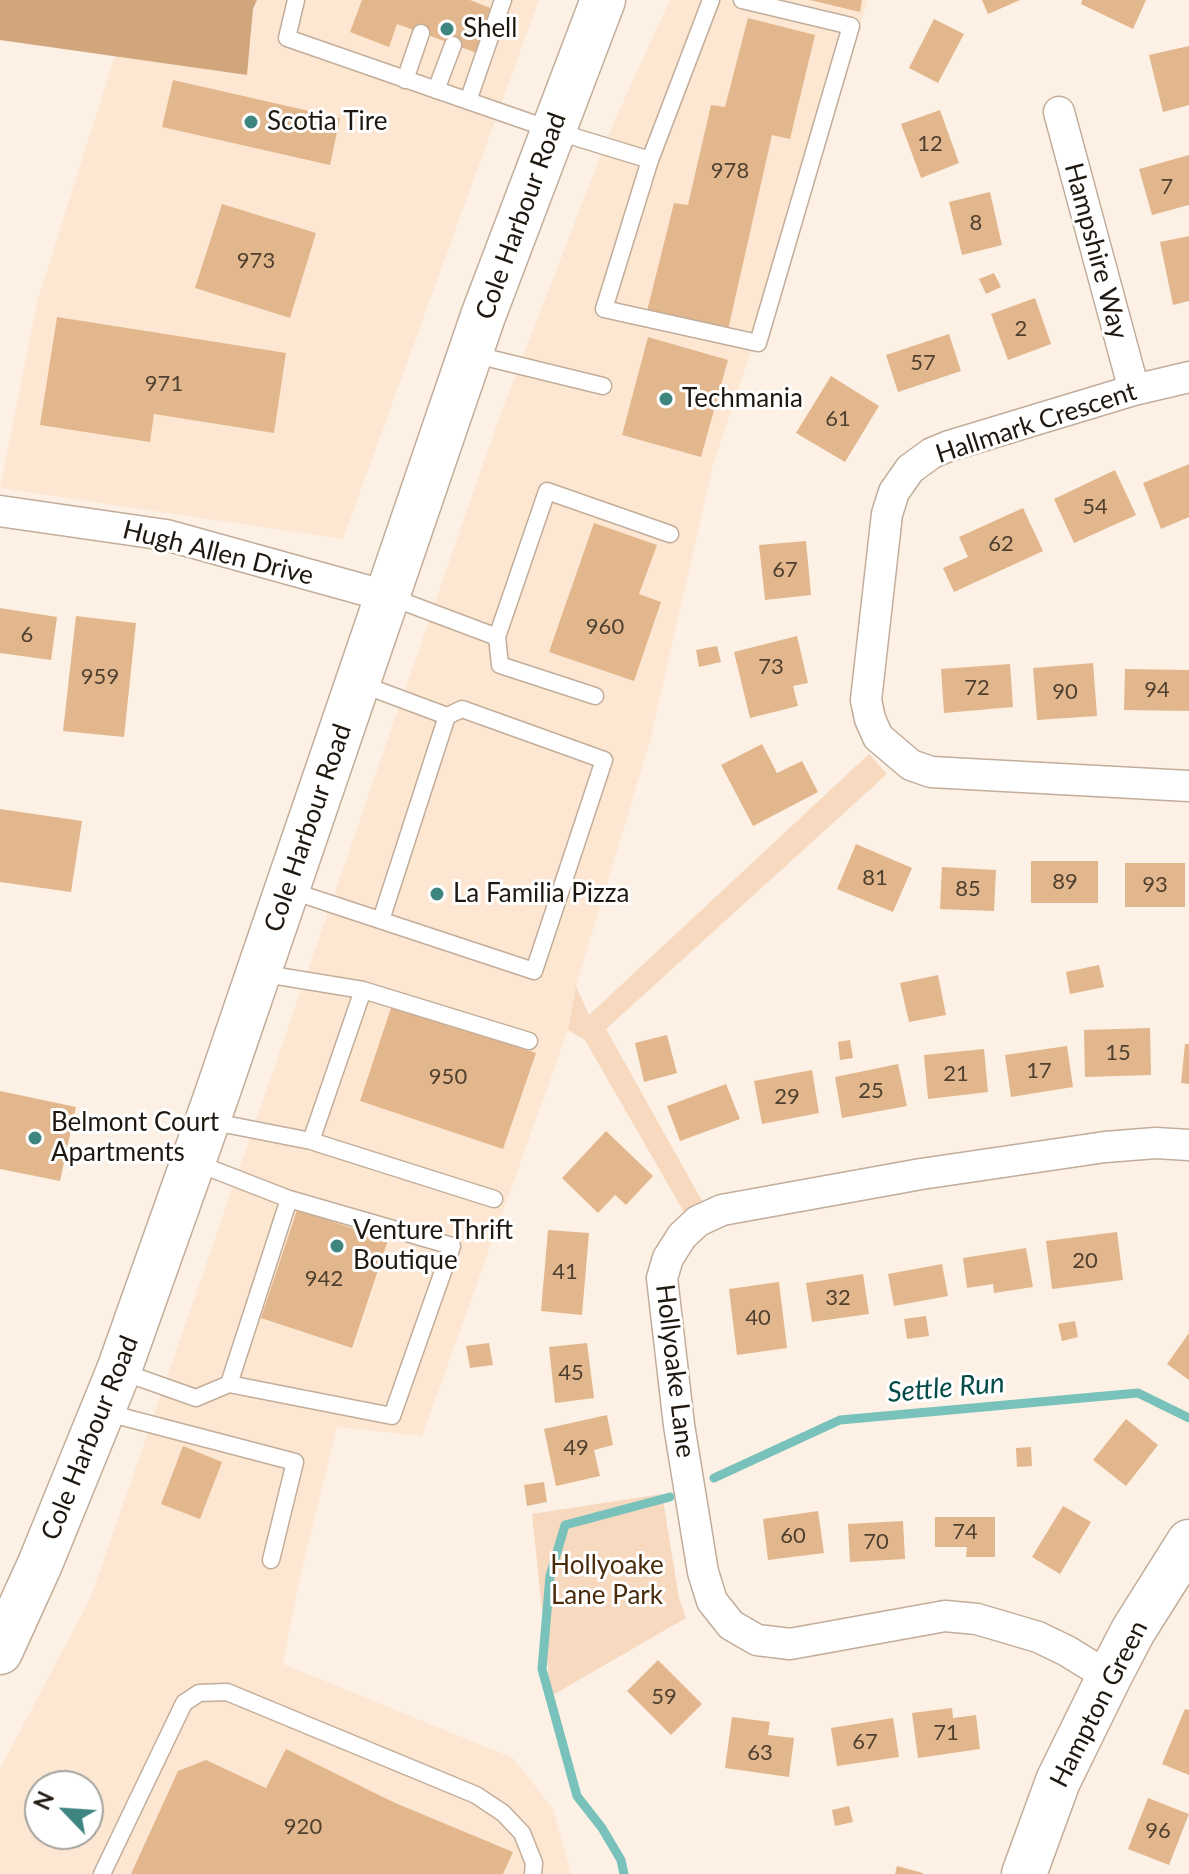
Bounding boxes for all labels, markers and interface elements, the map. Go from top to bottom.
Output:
place label: Shell [463,13,517,45]
marker: Shell [438,20,456,38]
place label: Scotia Tire [267,106,387,138]
street label: Cole Harbour Road [469,108,573,324]
marker: Scotia Tire [242,113,260,131]
house number: 12 [917,131,943,157]
house number: 978 [711,158,749,184]
street label: Hampshire Way [1057,159,1135,343]
house number: 7 [1161,174,1173,200]
house number: 8 [970,210,982,236]
house number: 973 [237,248,275,274]
house number: 2 [1015,316,1027,342]
house number: 57 [910,350,936,376]
house number: 971 [145,371,183,397]
street label: Hallmark Crescent [932,376,1140,470]
place label: Techmania [682,383,803,415]
marker: Techmania [657,390,675,408]
house number: 61 [825,406,851,432]
house number: 54 [1082,494,1108,520]
street label: Hugh Allen Drive [119,514,317,592]
house number: 62 [988,531,1014,557]
house number: 67 [772,557,798,583]
house number: 960 [586,614,624,640]
house number: 6 [21,622,33,648]
house number: 73 [758,654,784,680]
house number: 959 [81,664,119,690]
house number: 72 [964,675,990,701]
house number: 94 [1144,677,1170,703]
house number: 90 [1052,679,1078,705]
street label: Cole Harbour Road [258,720,358,936]
house number: 81 [862,865,888,891]
house number: 89 [1052,869,1078,895]
house number: 93 [1142,872,1168,898]
house number: 85 [955,876,981,902]
place label: La Familia Pizza [453,878,629,910]
marker: La Familia Pizza [428,885,446,903]
house number: 15 [1105,1040,1131,1066]
house number: 17 [1026,1058,1052,1084]
house number: 21 [943,1061,969,1087]
house number: 950 [429,1064,467,1090]
house number: 25 [858,1078,884,1104]
house number: 29 [774,1084,800,1110]
place label: Belmont Court Apartments [51,1107,219,1168]
marker: Belmont Court Apartments [26,1129,44,1147]
place label: Venture Thrift Boutique [353,1215,513,1276]
marker: Venture Thrift Boutique [328,1237,346,1255]
house number: 20 [1072,1248,1098,1274]
house number: 41 [552,1259,578,1285]
house number: 942 [305,1266,343,1292]
street label: Hollyoake Lane [649,1282,701,1460]
house number: 32 [825,1285,851,1311]
house number: 40 [745,1305,771,1331]
street label: Cole Harbour Road [35,1331,145,1545]
house number: 45 [558,1360,584,1386]
water label: Settle Run [886,1366,1006,1410]
house number: 49 [563,1435,589,1461]
house number: 74 [952,1519,978,1545]
house number: 60 [780,1523,806,1549]
house number: 70 [863,1529,889,1555]
park label: Hollyoake Lane Park [550,1550,664,1612]
street label: Hampton Green [1044,1615,1154,1793]
house number: 59 [651,1684,677,1710]
house number: 71 [933,1720,959,1746]
house number: 67 [852,1729,878,1755]
house number: 63 [747,1740,773,1766]
north arrow [24,1770,104,1850]
text: N [28,1787,59,1814]
house number: 920 [284,1814,322,1840]
house number: 96 [1145,1818,1171,1844]

